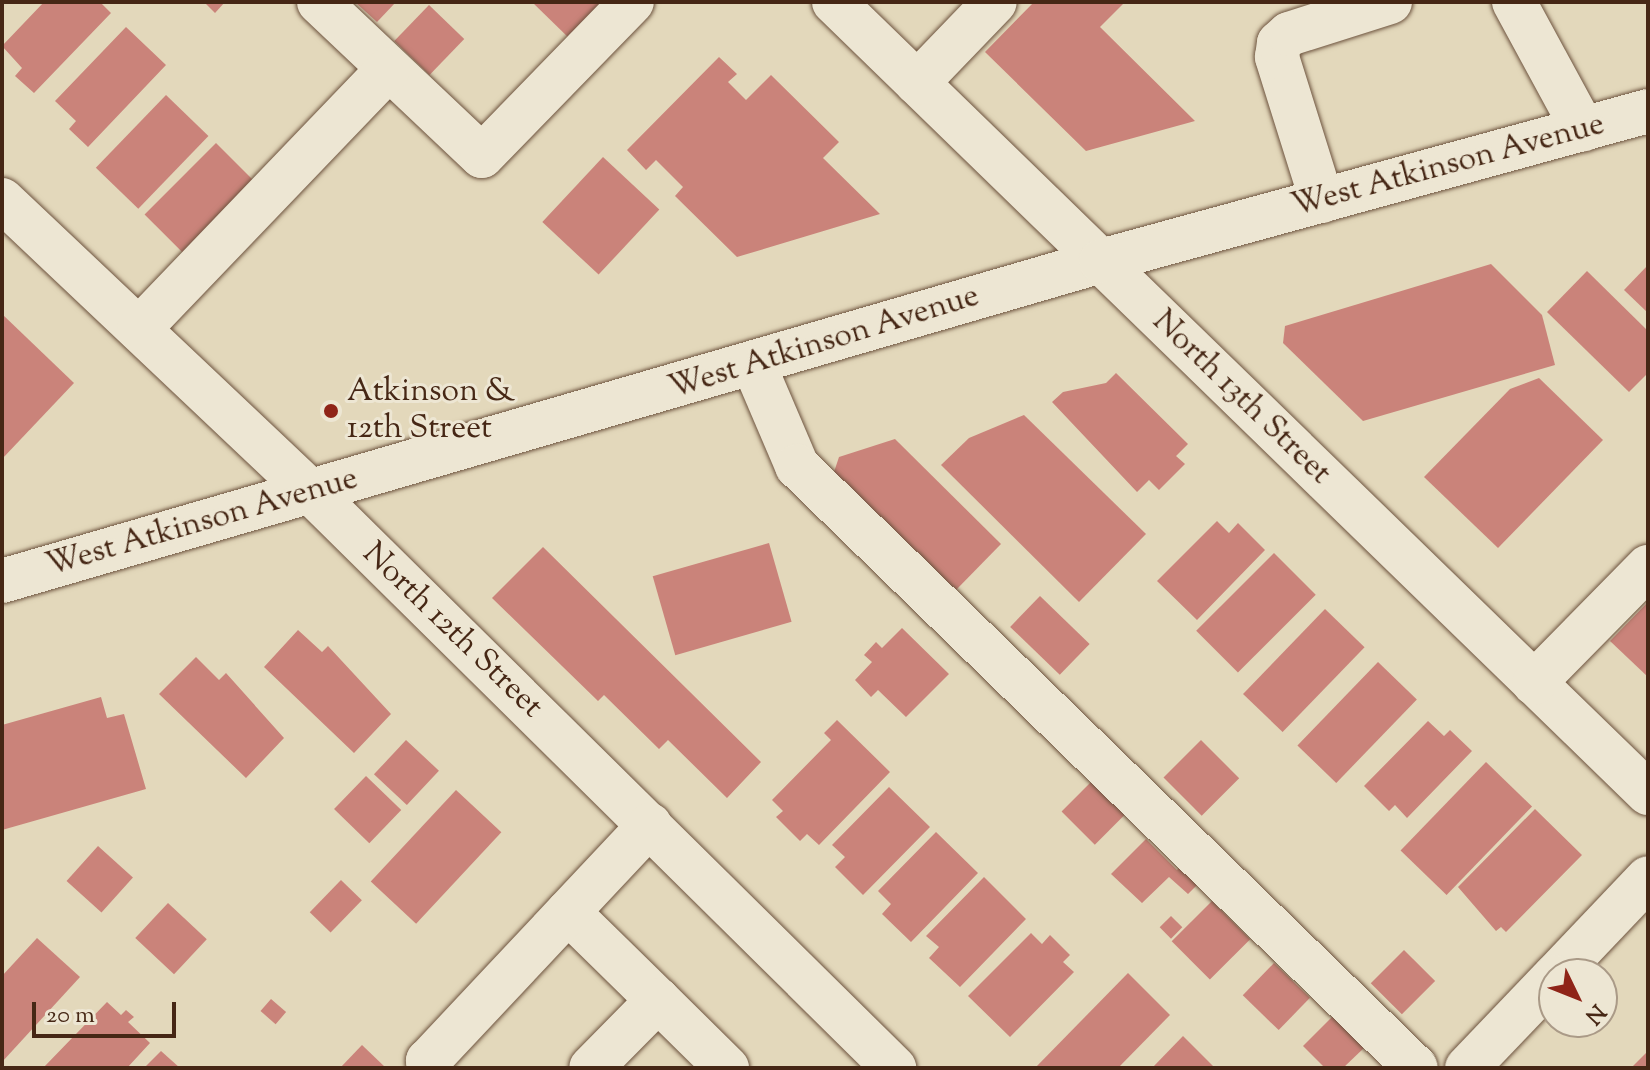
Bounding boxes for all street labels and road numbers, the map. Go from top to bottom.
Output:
street label: West Atkinson Avenue [1287,106,1609,226]
street label: West Atkinson Avenue [664,278,984,408]
street label: North 13th Street [1144,303,1338,493]
street label: West Atkinson Avenue [42,460,362,586]
street label: North 12th Street [354,535,550,727]

